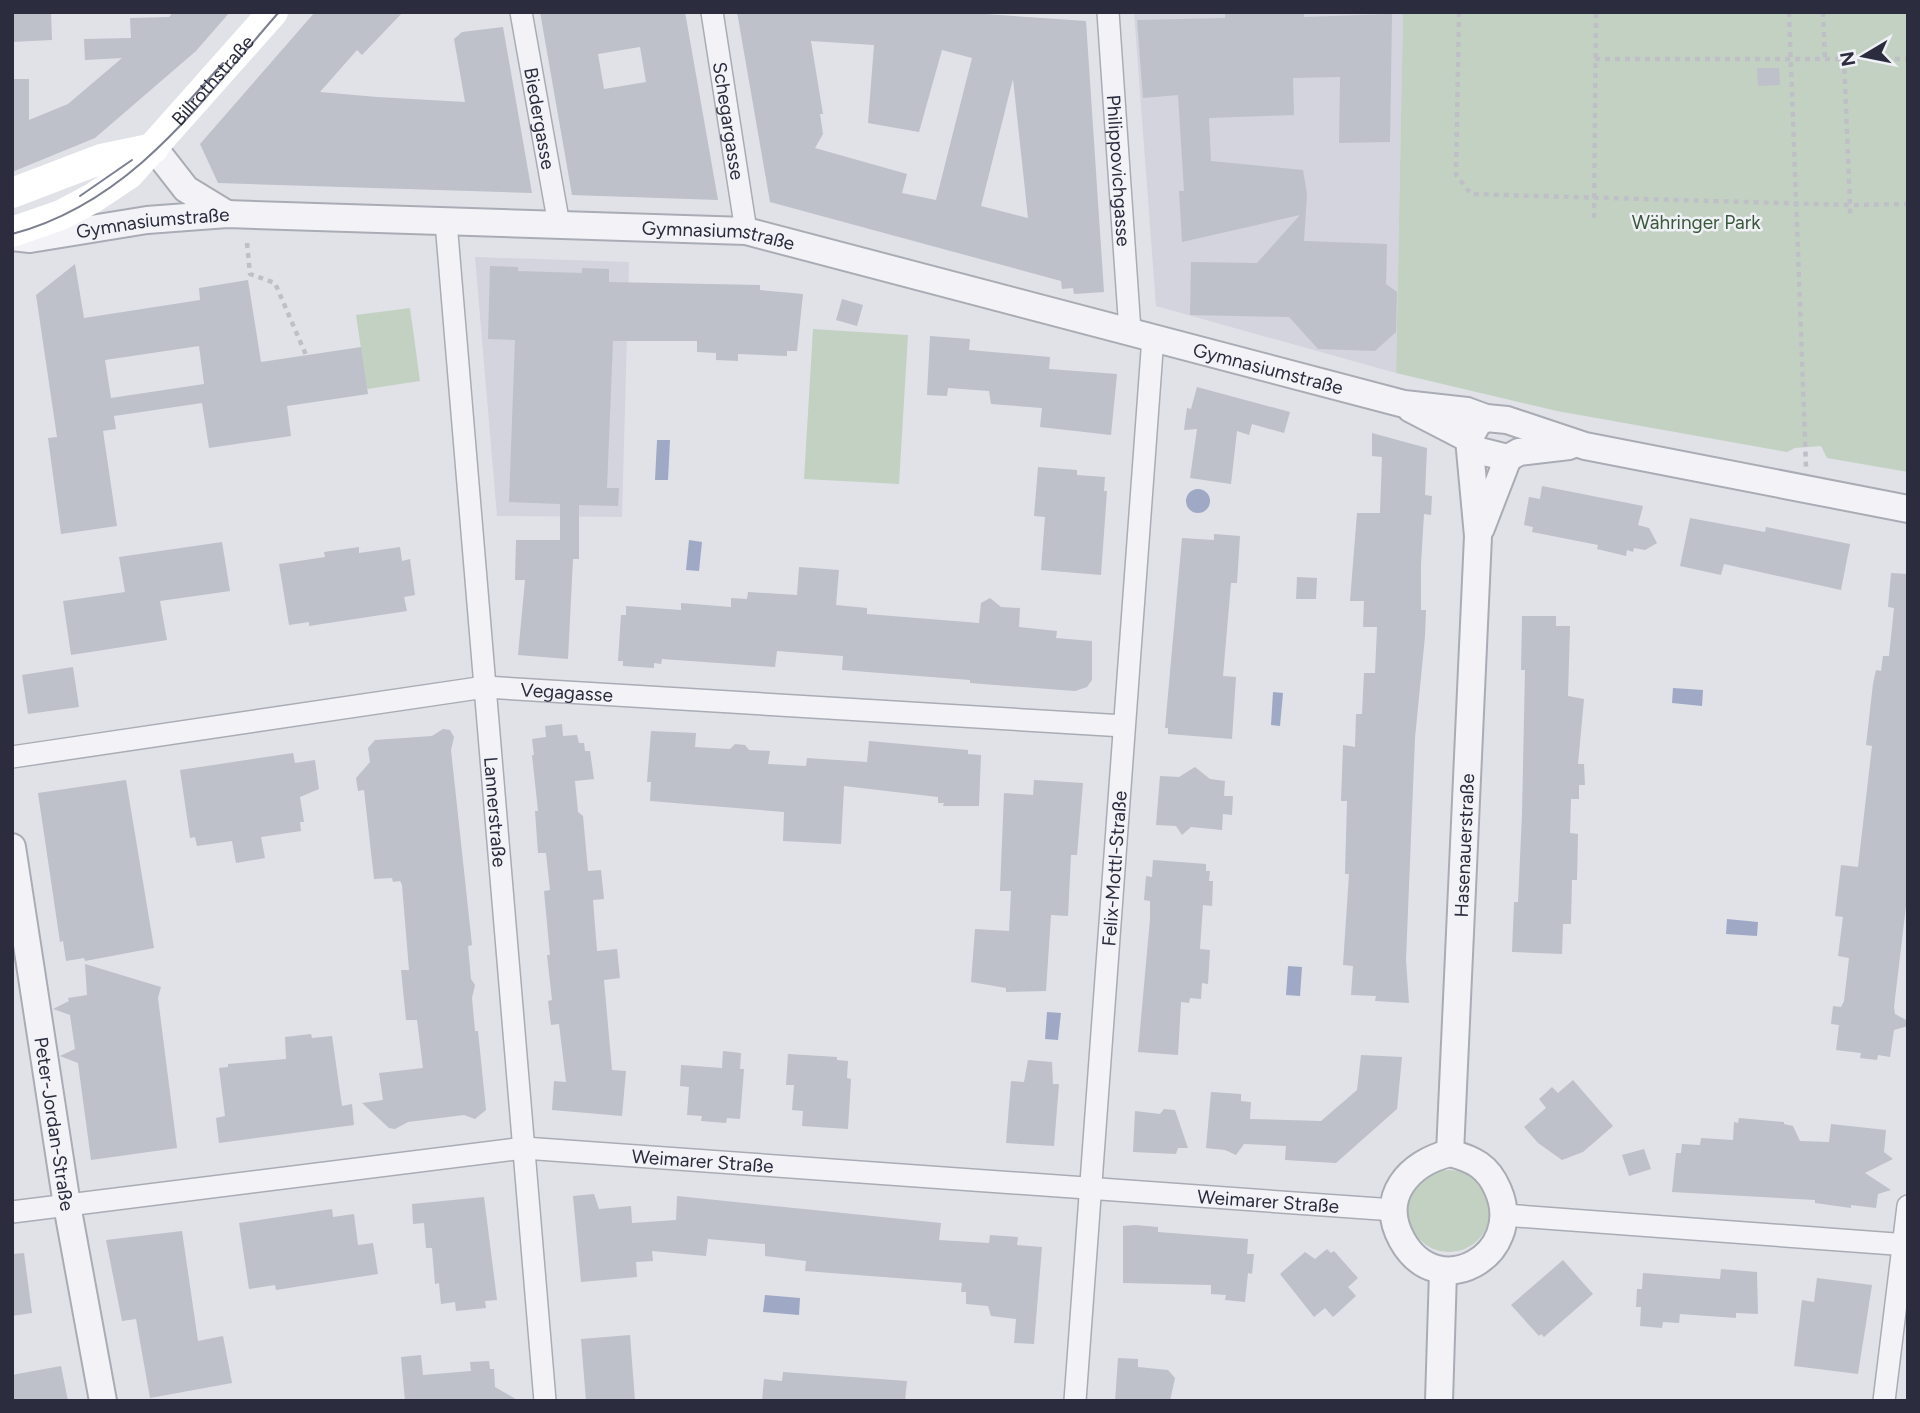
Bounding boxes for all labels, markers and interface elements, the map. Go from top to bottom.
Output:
north arrow [1829,21,1899,91]
street label: Billrothstraße [166,30,259,130]
text: N [1835,50,1860,68]
street label: Schegargasse [708,60,749,181]
street label: Biedergasse [520,65,560,171]
street label: Philippovichgasse [1102,94,1136,247]
street label: Gymnasiumstraße [74,202,230,243]
park label: Währinger Park [1632,211,1761,234]
street label: Gymnasiumstraße [641,216,797,255]
street label: Gymnasiumstraße [1191,338,1346,399]
street label: Vegagasse [520,678,614,706]
street label: Lannerstraße [479,756,512,868]
street label: Hasenauerstraße [1449,773,1479,918]
street label: Felix-Mottl-Straße [1097,790,1131,947]
street label: Peter-Jordan-Straße [30,1035,79,1213]
street label: Weimarer Straße [631,1144,774,1177]
street label: Weimarer Straße [1196,1185,1340,1218]

